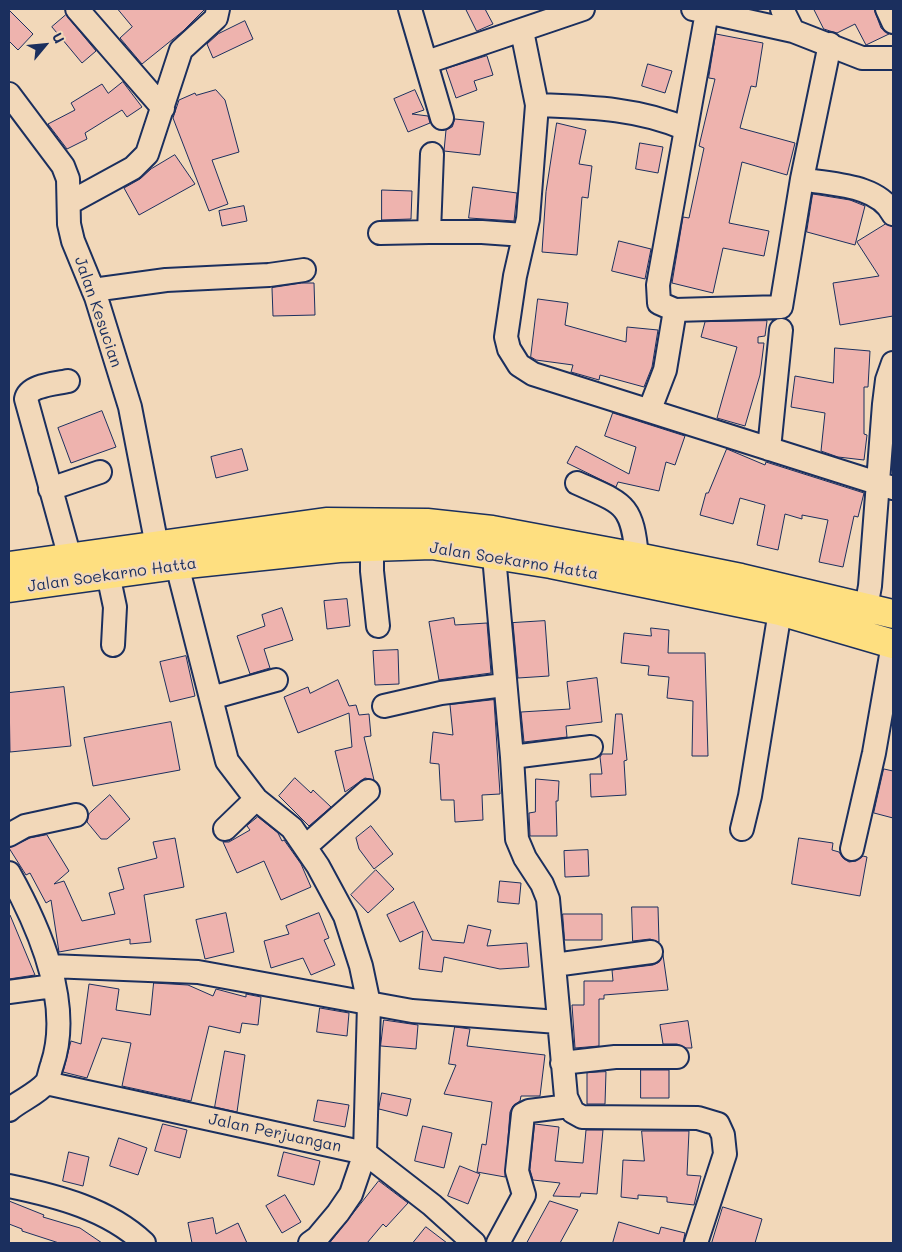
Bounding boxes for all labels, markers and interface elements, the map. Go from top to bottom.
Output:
north arrow [20,20,70,70]
text: U [48,29,69,47]
street label: Jalan Kesucian [70,254,126,370]
street label: Jalan Soekarno Hatta [428,538,600,584]
street label: Jalan Soekarno Hatta [26,554,198,596]
street label: Jalan Perjuangan [207,1110,343,1156]

